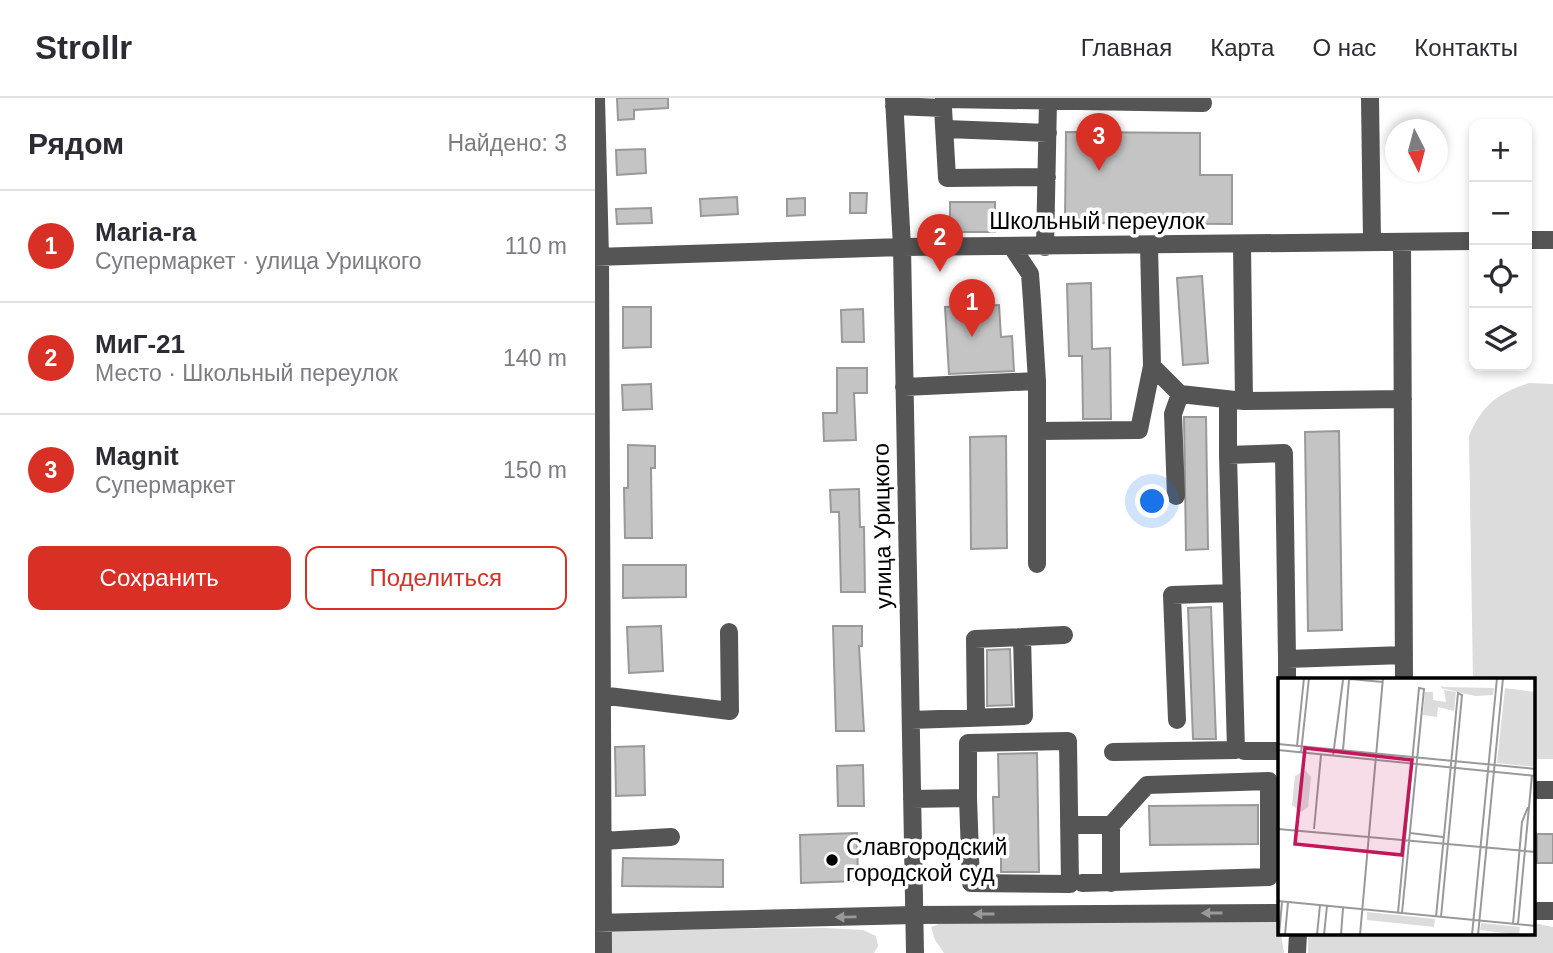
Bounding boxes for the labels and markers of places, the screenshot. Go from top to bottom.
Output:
pin: 3 [1076,113,1122,171]
pin: 2 [917,214,963,272]
pin: 1 [949,279,995,337]
place label: Славгородский городской суд [846,834,1007,886]
marker: Славгородский городской суд [824,852,840,868]

